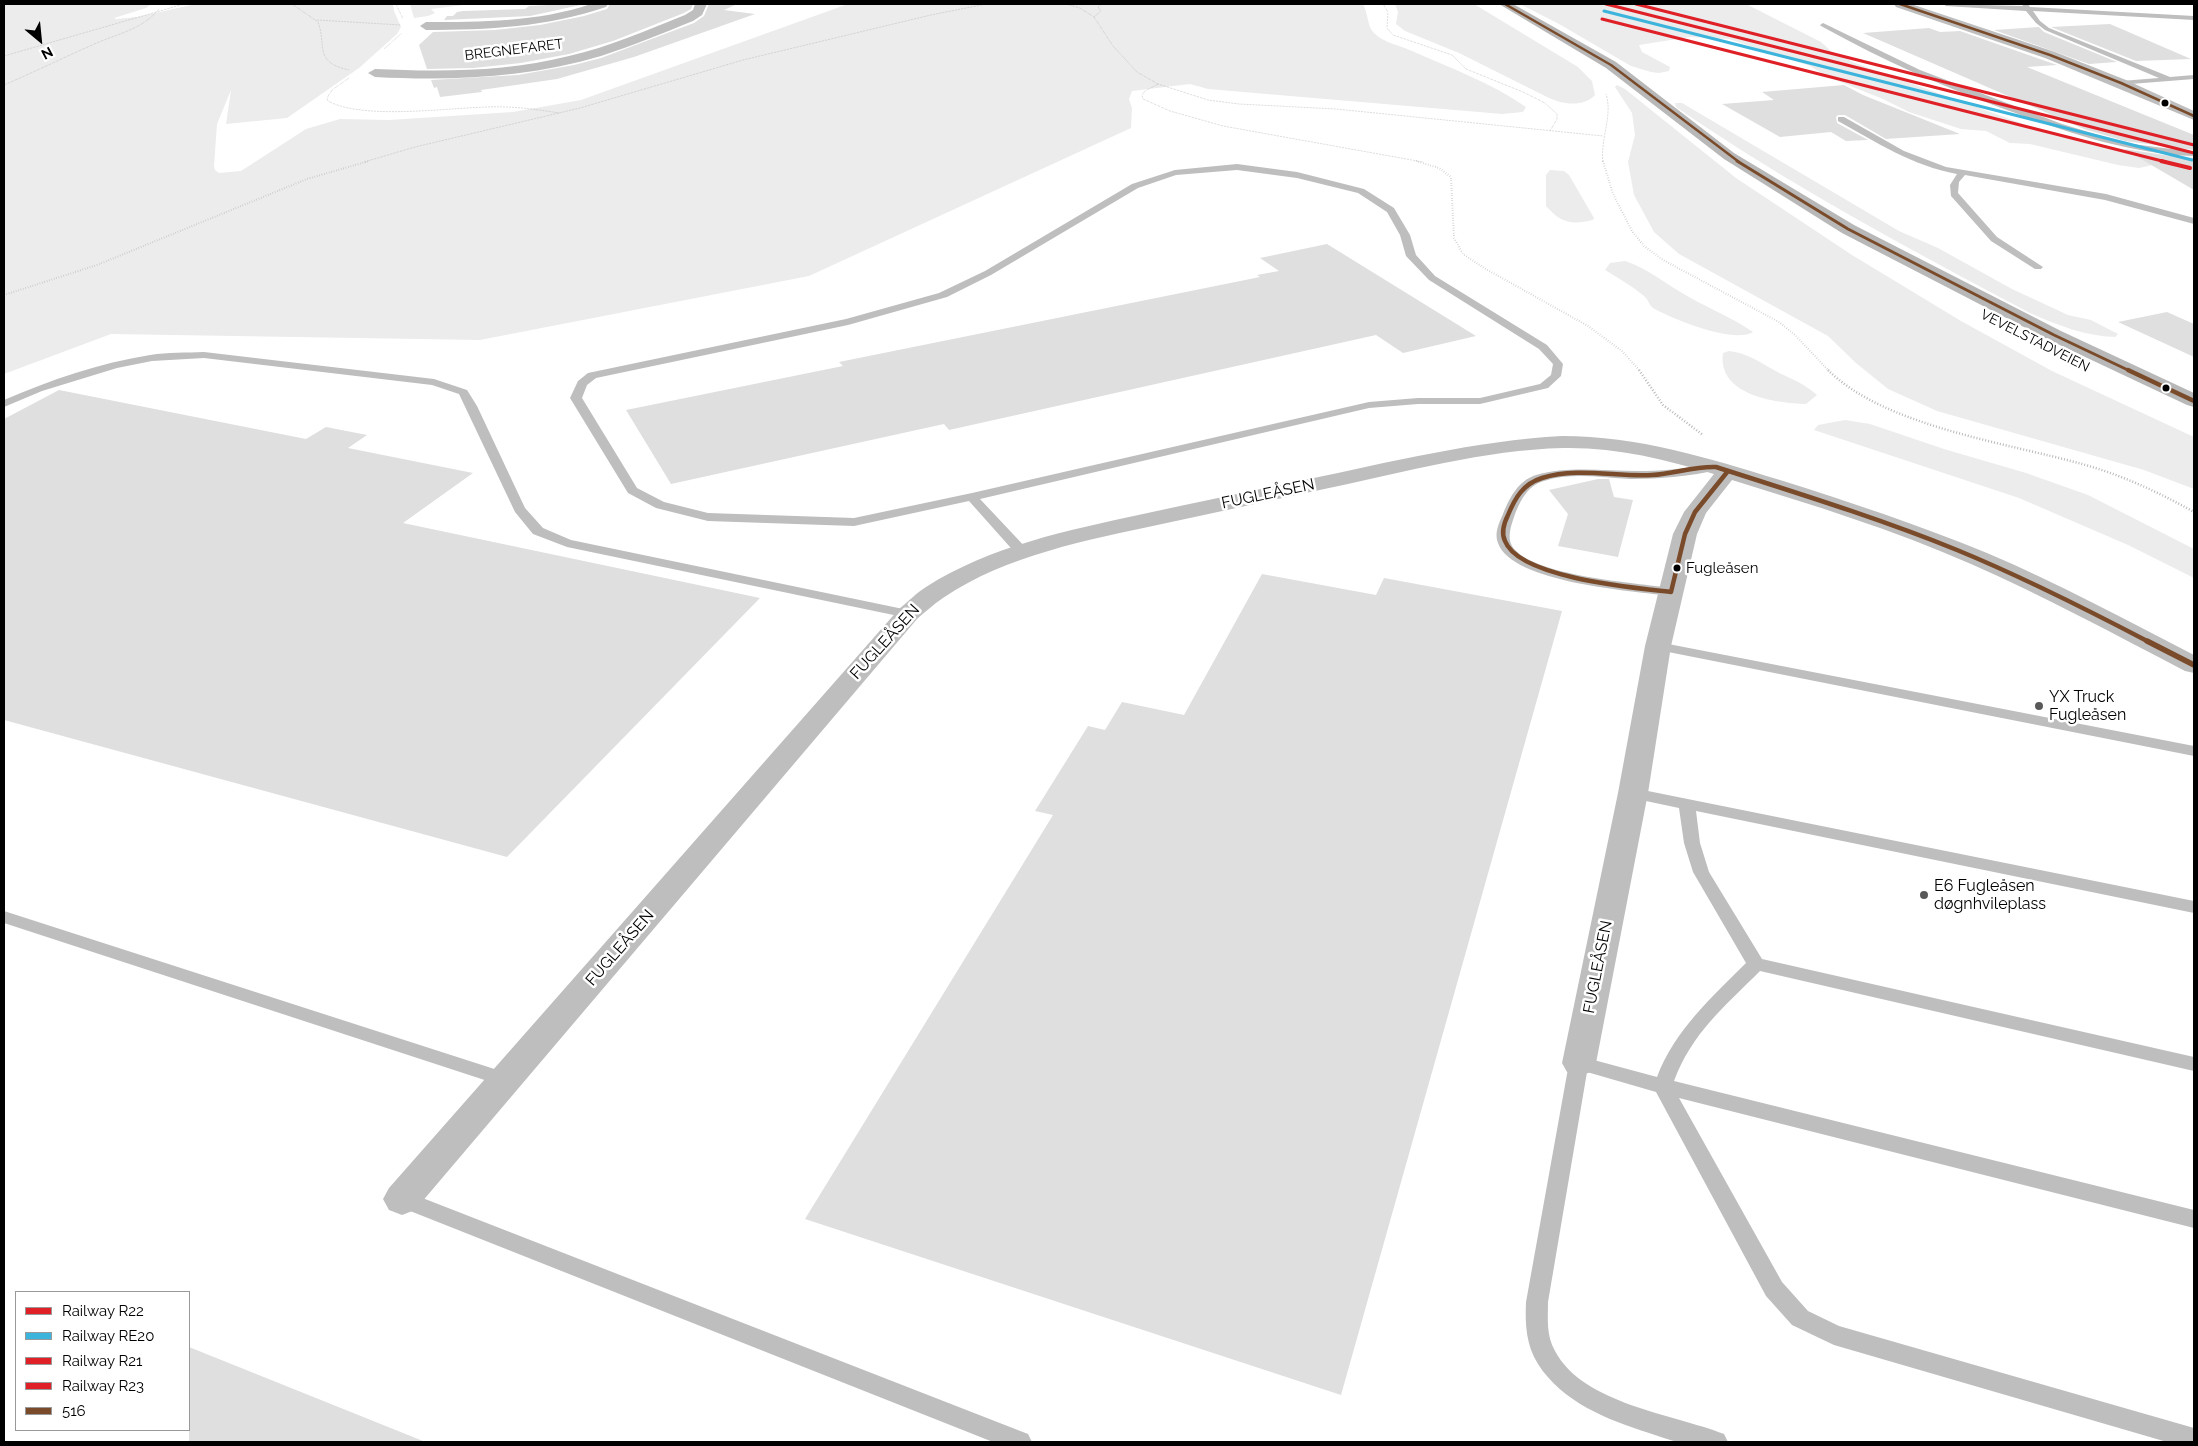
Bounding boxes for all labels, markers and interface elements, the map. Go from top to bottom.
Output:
north arrow [15,15,65,65]
street label: BREGNEFARET [464,36,564,64]
text: N [39,44,56,63]
unlabelled marker [2160,98,2170,108]
street label: VEVELSTADVEIEN [1978,306,2092,376]
unlabelled marker [2161,383,2171,393]
street label: FUGLEÅSEN [1220,475,1316,513]
place label: Fugleåsen [1686,559,1758,577]
marker: Fugleåsen [1672,563,1682,573]
street label: FUGLEÅSEN [846,600,924,684]
place label: YX Truck Fugleåsen [2049,687,2126,725]
marker: YX Truck Fugleåsen [2033,700,2045,712]
place label: E6 Fugleåsen døgnhvileplass [1934,876,2046,914]
marker: E6 Fugleåsen døgnhvileplass [1918,889,1930,901]
street label: FUGLEÅSEN [582,906,658,990]
street label: FUGLEÅSEN [1580,919,1616,1015]
legend [15,1291,190,1431]
text: Railway R22 [62,1302,144,1320]
text: Railway RE20 [62,1327,154,1345]
text: Railway R21 [62,1352,142,1370]
text: Railway R23 [62,1377,144,1395]
text: 516 [62,1402,86,1420]

